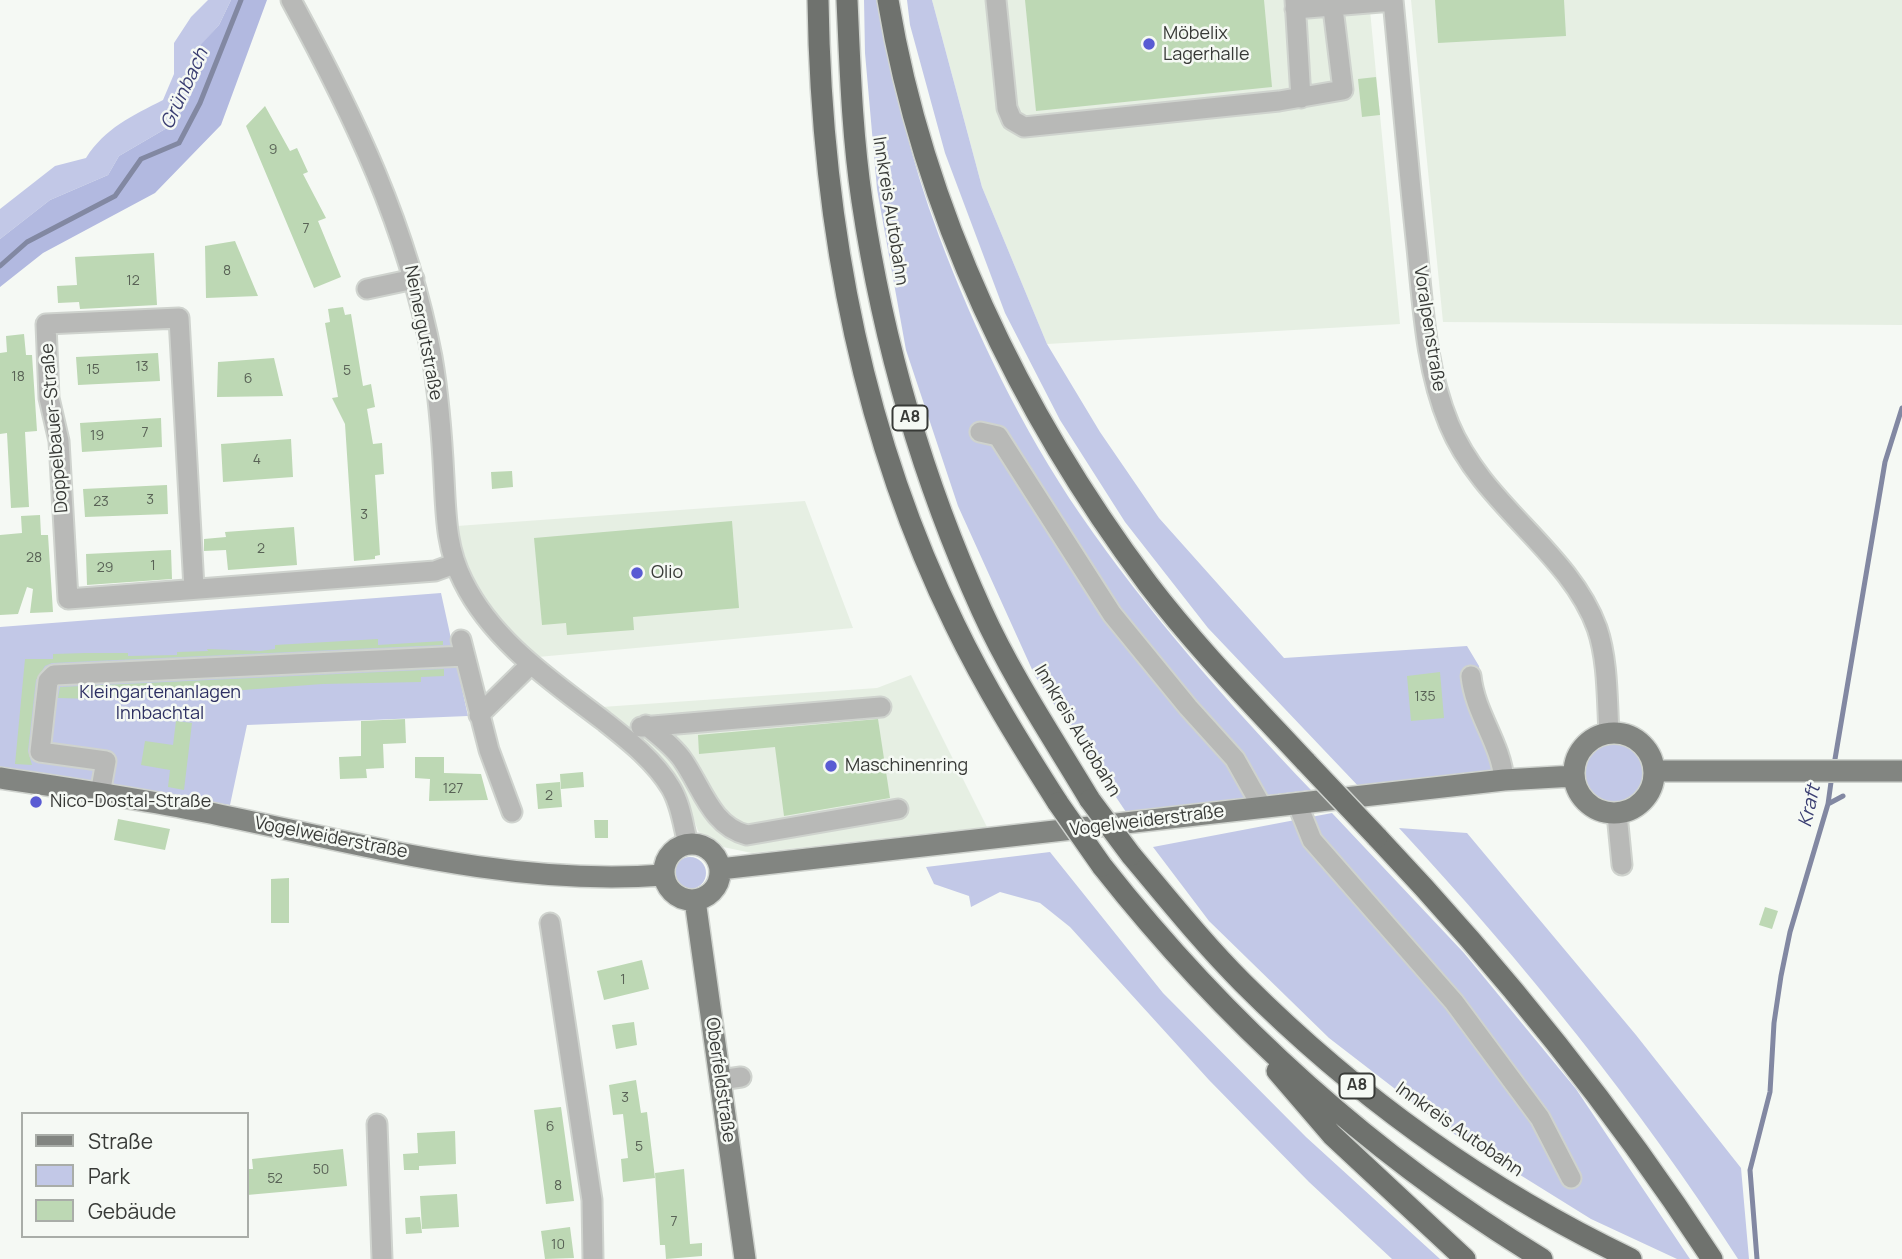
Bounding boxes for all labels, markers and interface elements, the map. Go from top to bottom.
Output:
place label: Möbelix Lagerhalle [1163,23,1249,66]
marker: Möbelix Lagerhalle [1141,36,1157,52]
water label: Grünbach [156,45,214,133]
street label: Innkreis Autobahn [868,135,912,287]
house number: 9 [269,142,277,158]
house number: 7 [302,221,310,237]
house number: 8 [223,263,231,279]
street label: Neinergutstraße [399,264,447,402]
street label: Voralpenstraße [1408,265,1450,393]
house number: 12 [126,273,140,289]
street label: Doppelbauer-Straße [37,342,73,514]
house number: 13 [135,359,149,375]
house number: 15 [86,362,100,378]
house number: 5 [343,363,351,379]
house number: 18 [11,369,25,385]
house number: 6 [244,371,252,387]
road number: A8 [892,406,928,430]
house number: 7 [141,425,149,441]
house number: 19 [90,428,104,444]
house number: 4 [253,452,261,468]
house number: 3 [146,492,154,508]
house number: 23 [93,494,109,510]
house number: 3 [360,507,368,523]
house number: 2 [257,541,265,557]
house number: 28 [26,550,42,566]
house number: 1 [150,558,156,574]
house number: 29 [97,560,113,576]
place label: Olio [651,562,683,584]
marker: Olio [629,565,645,581]
street label: Innkreis Autobahn [1029,661,1125,801]
park label: Kleingartenanlagen Innbachtal [79,682,241,724]
house number: 135 [1414,689,1436,705]
place label: Maschinenring [845,755,968,777]
marker: Maschinenring [823,758,839,774]
house number: 127 [443,781,463,797]
water label: Kraft [1794,783,1826,829]
house number: 2 [545,788,553,804]
place label: Nico-Dostal-Straße [50,791,211,813]
marker: Nico-Dostal-Straße [28,794,44,810]
street label: Vogelweiderstraße [1069,801,1225,841]
street label: Vogelweiderstraße [253,813,409,863]
house number: 1 [620,972,626,988]
street label: Oberfeldstraße [701,1016,739,1144]
road number: A8 [1340,1074,1374,1098]
street label: Innkreis Autobahn [1391,1078,1527,1182]
house number: 3 [621,1090,629,1106]
legend [21,1112,248,1238]
house number: 6 [546,1119,554,1135]
text: Straße [88,1127,153,1155]
house number: 5 [635,1139,643,1155]
text: Park [88,1162,130,1190]
house number: 50 [313,1162,329,1178]
house number: 52 [267,1171,283,1187]
house number: 8 [554,1178,562,1194]
text: Gebäude [88,1197,176,1225]
house number: 7 [670,1214,678,1230]
house number: 10 [551,1237,565,1253]

